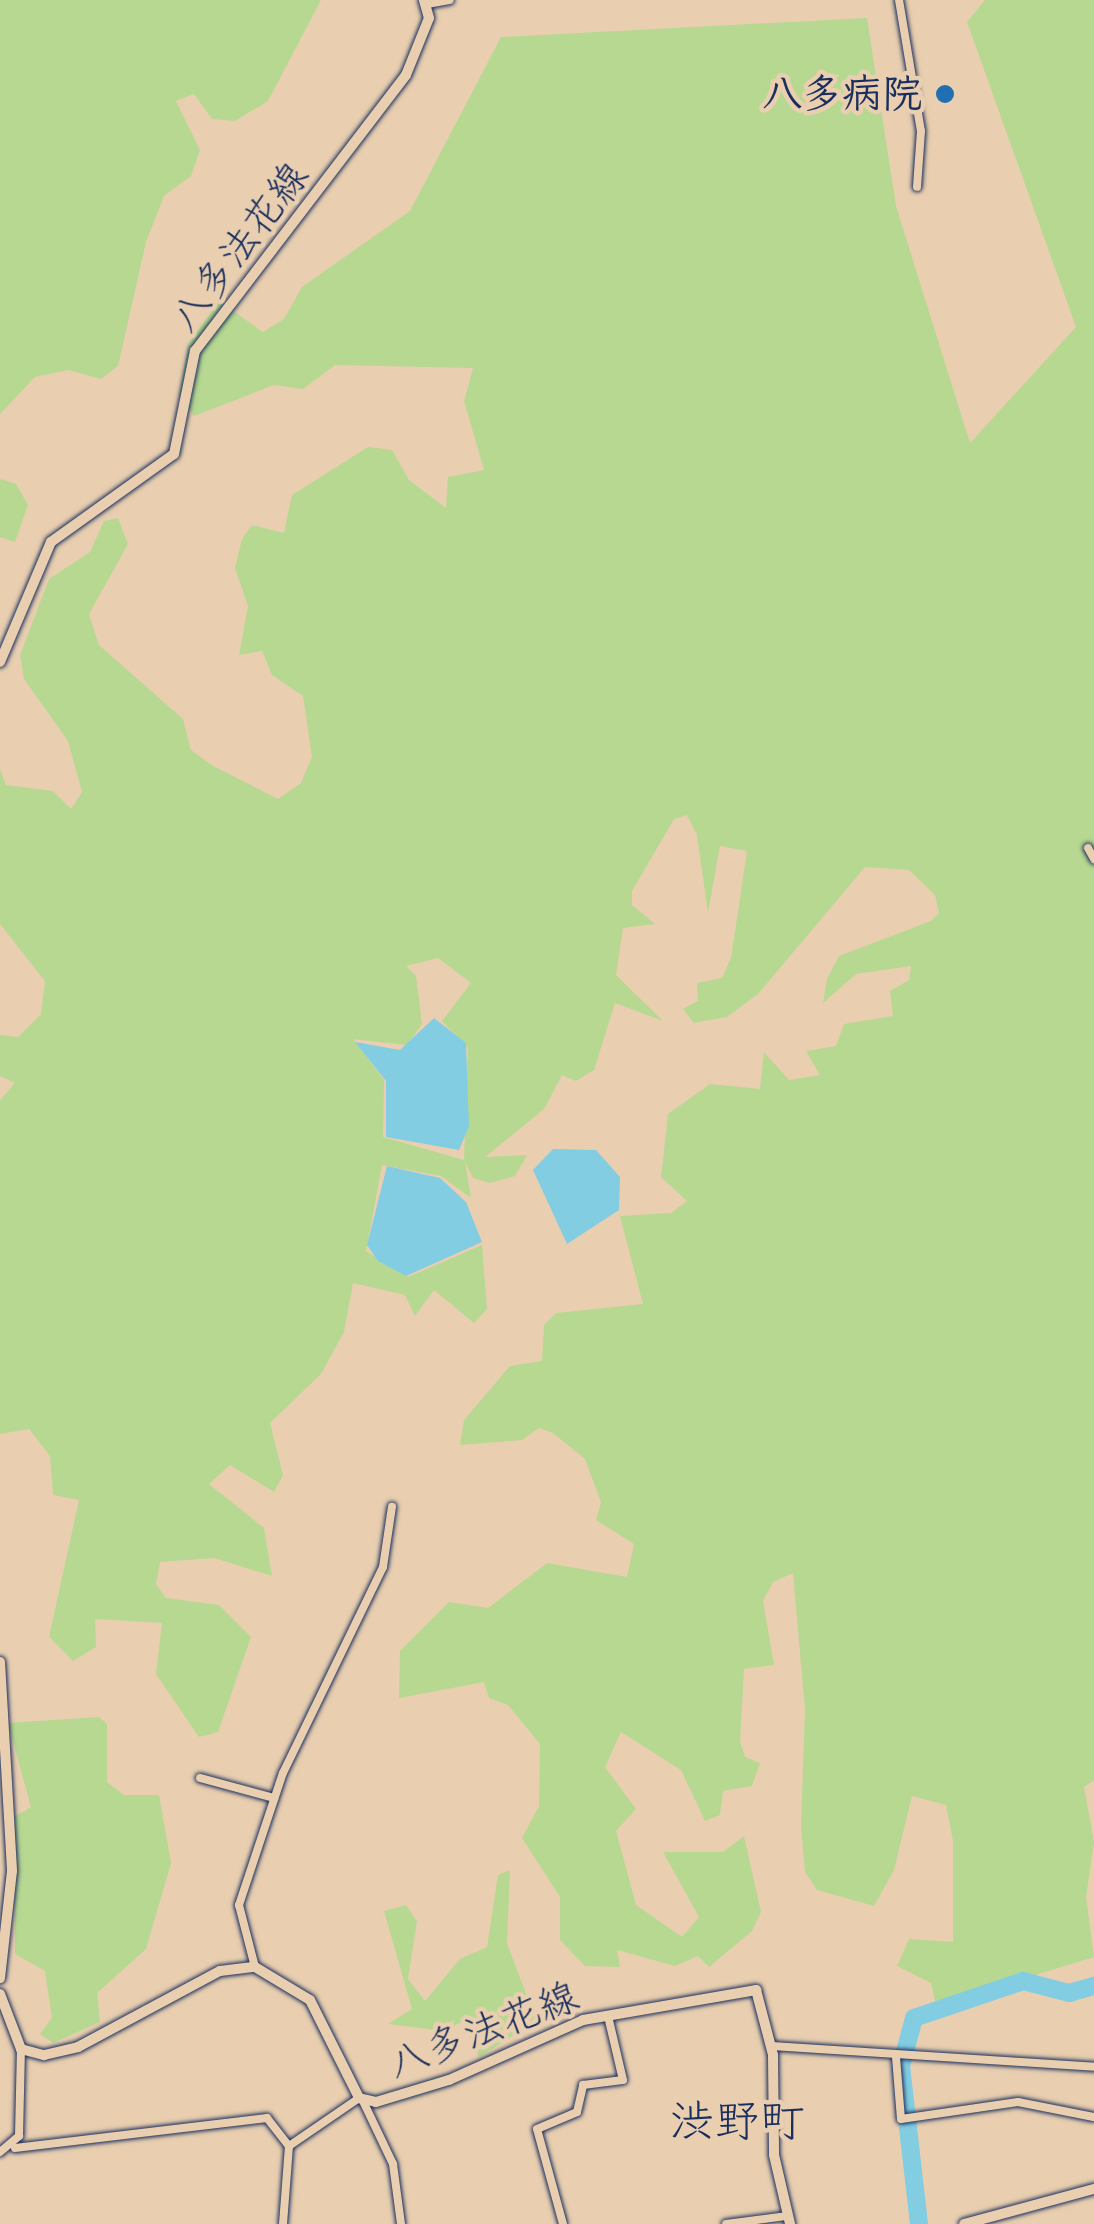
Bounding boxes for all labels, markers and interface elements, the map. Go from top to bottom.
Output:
place label: 八多病院 [762,70,922,118]
marker: 八多病院 [932,81,958,107]
street label: 八多法花線 [160,153,318,341]
street label: 八多法花線 [381,1972,585,2088]
district label: 渋野町 [670,2095,804,2149]

